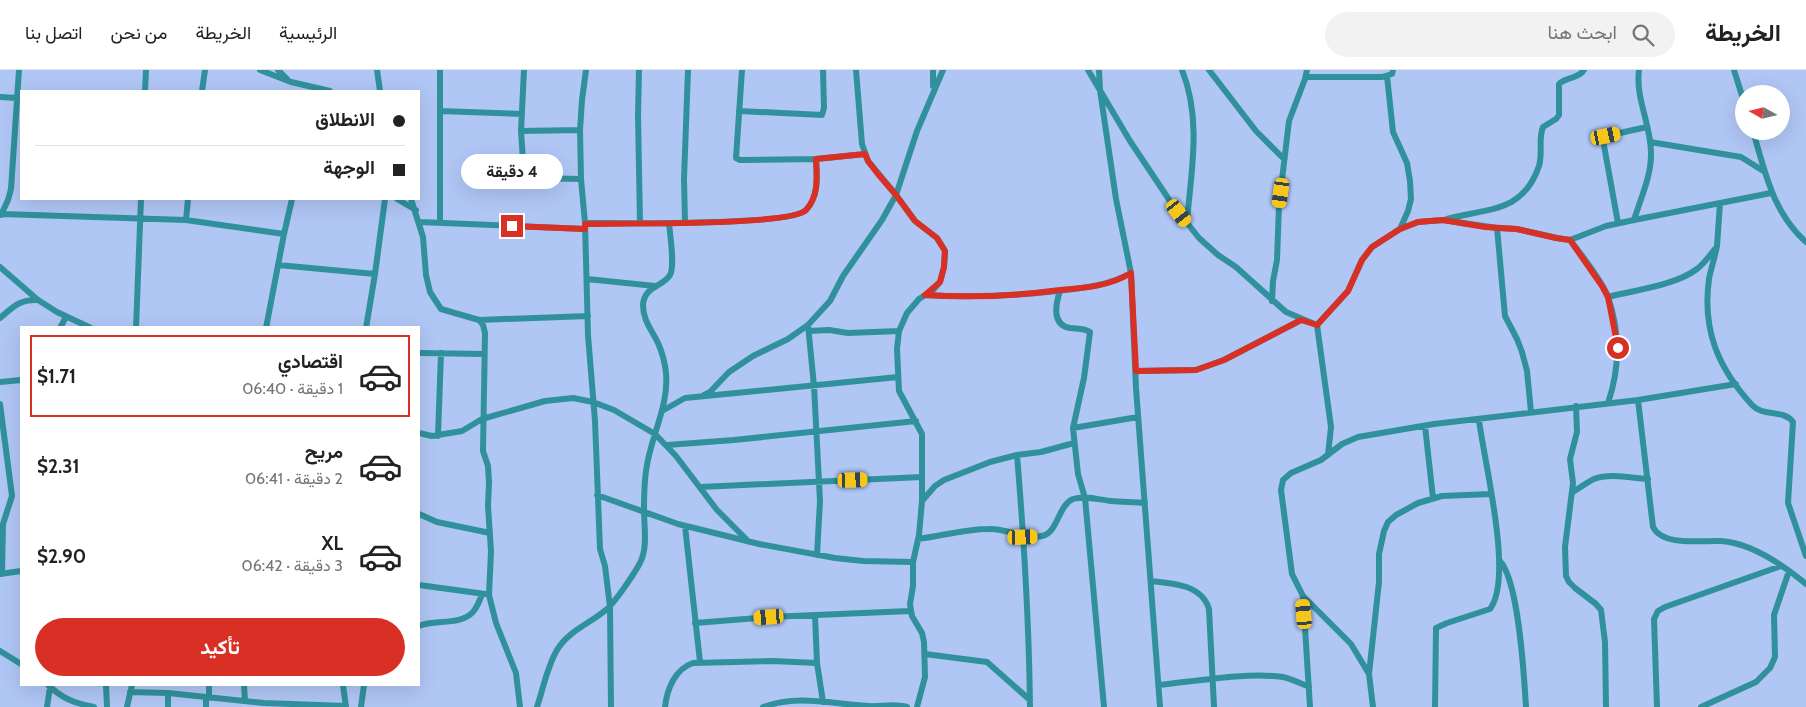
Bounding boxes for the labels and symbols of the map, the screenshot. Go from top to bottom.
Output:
north arrow [1735,85,1790,140]
car [1589,126,1622,146]
callout: 4 دقيقة [461,154,563,188]
car [1271,177,1290,209]
car [1163,197,1194,229]
route end [501,215,523,237]
route start [1607,337,1629,359]
car [837,472,868,488]
car [1007,529,1038,545]
car [1295,598,1312,630]
car [753,608,784,626]

